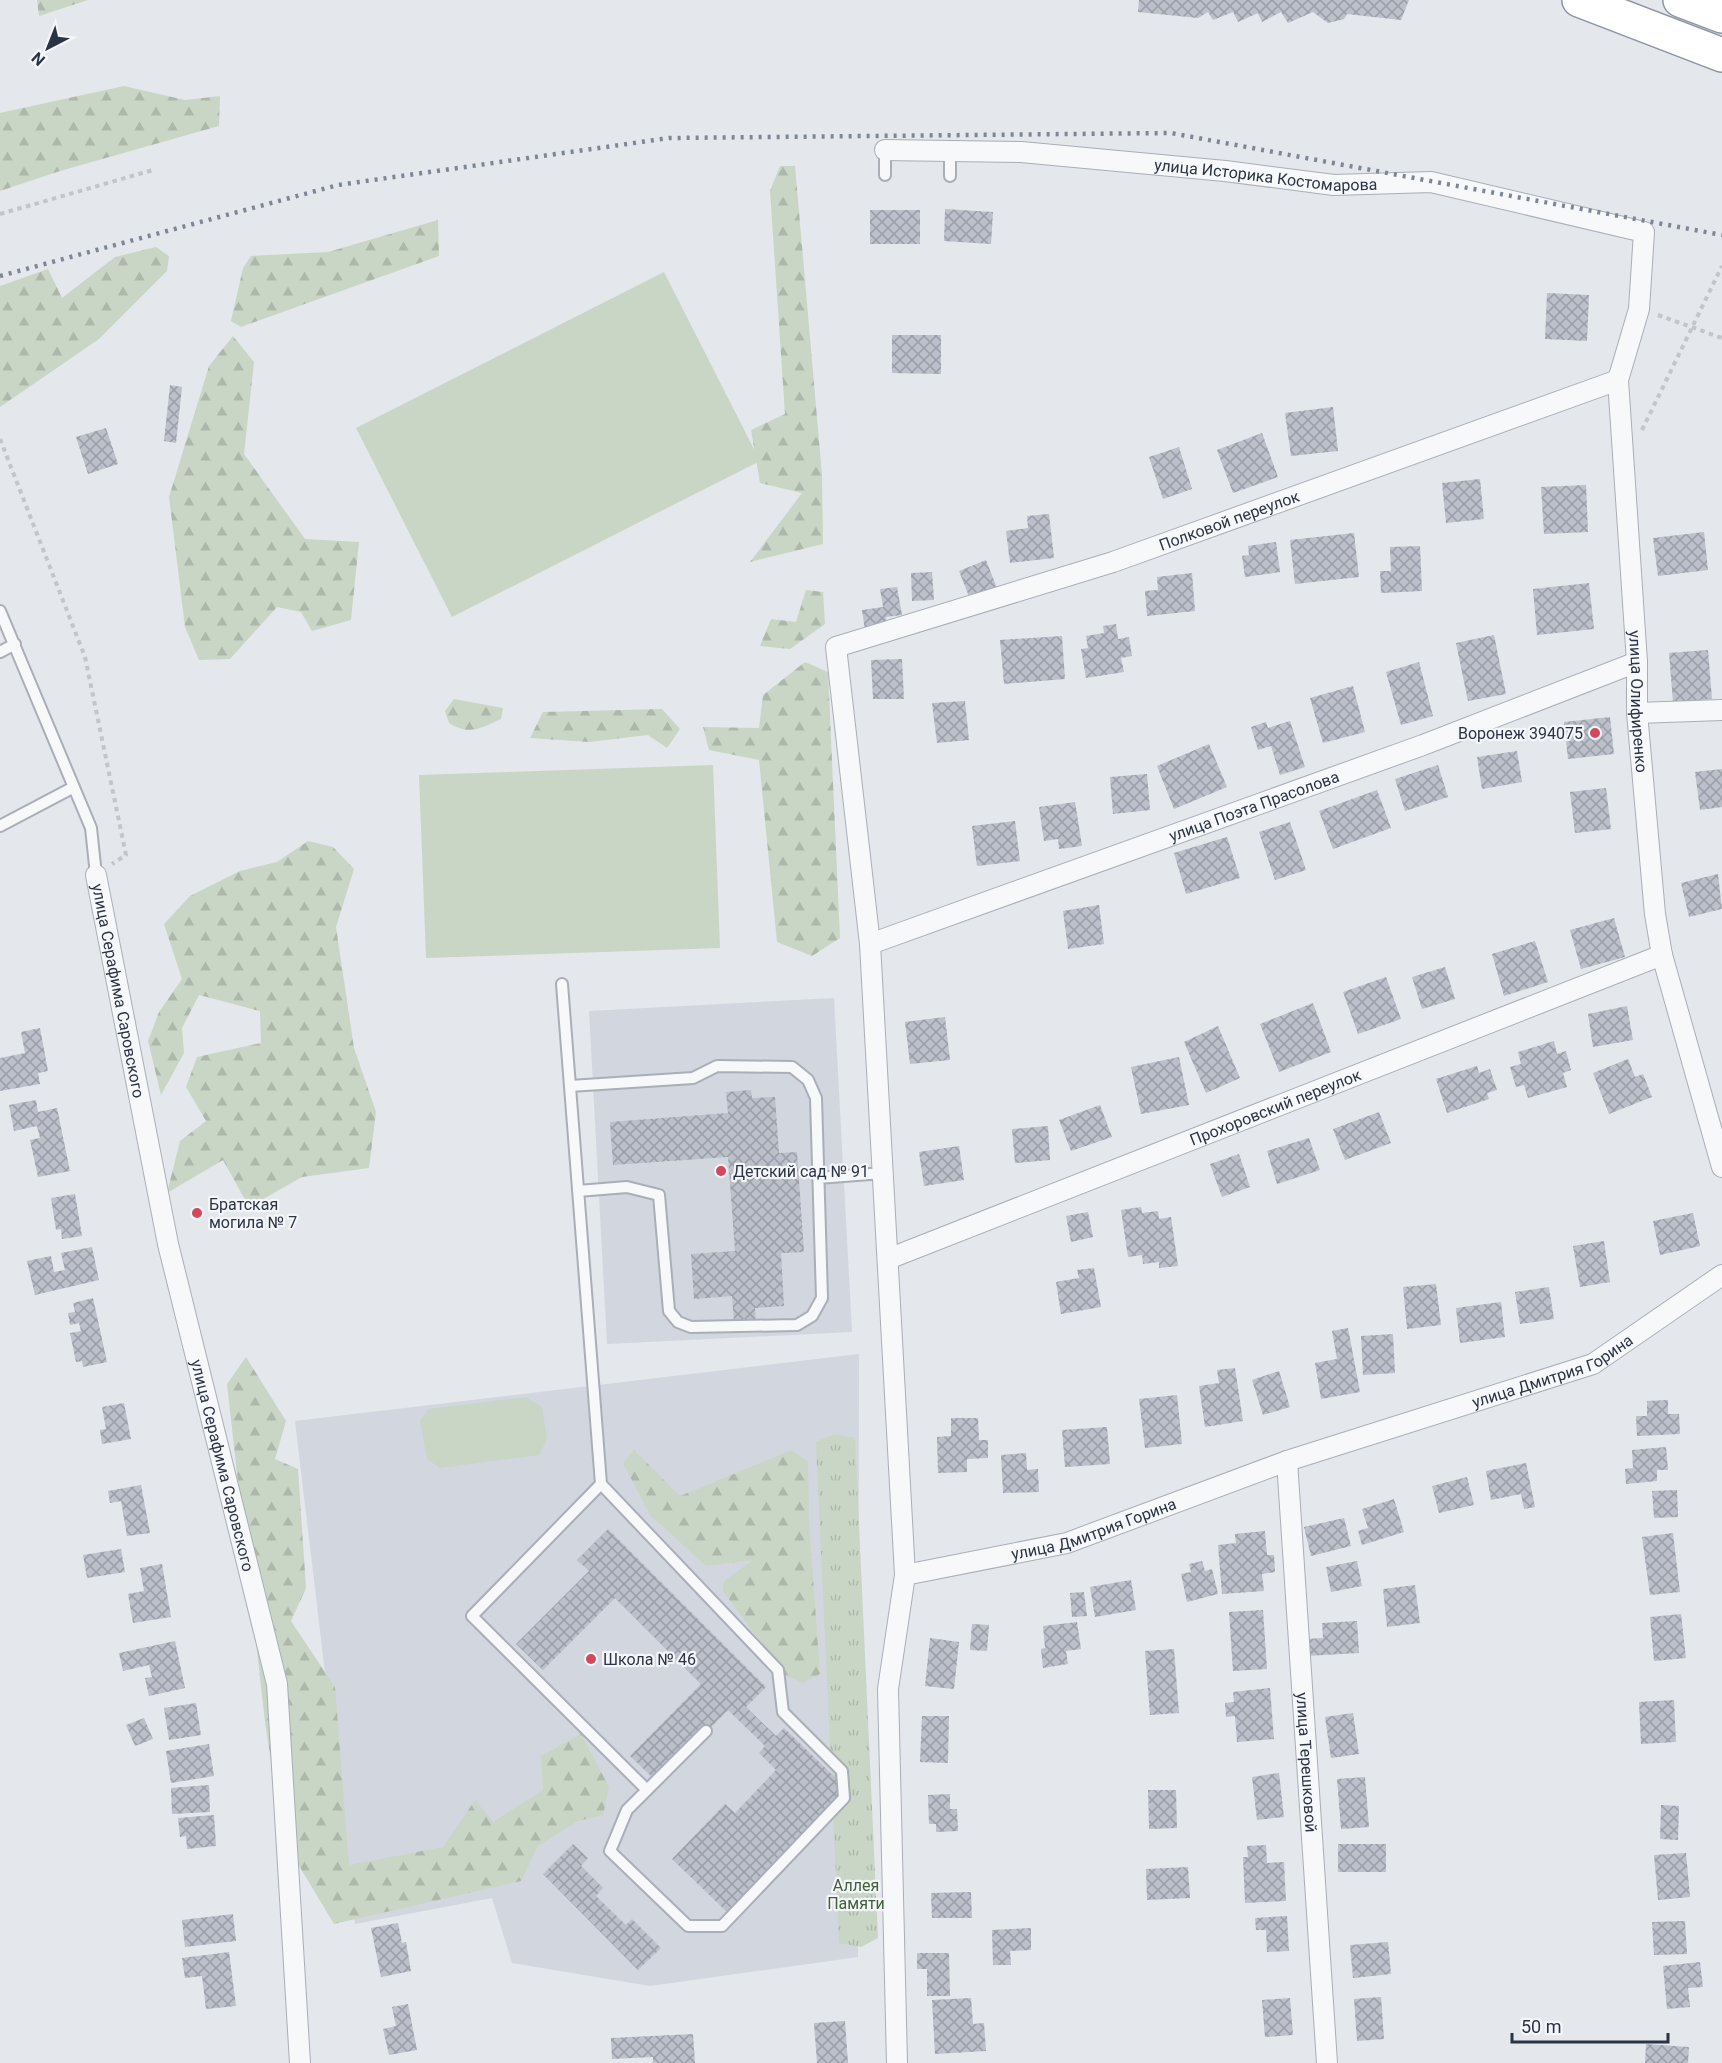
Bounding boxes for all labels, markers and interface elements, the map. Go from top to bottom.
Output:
north arrow [18,18,78,78]
text: N [28,48,49,70]
street label: улица Историка Костомарова [1153,155,1378,195]
street label: Полковой переулок [1156,486,1302,554]
street label: улица Олифиренко [1625,630,1652,773]
place label: Воронеж 394075 [1458,724,1583,743]
marker: Воронеж 394075 [1588,726,1602,740]
street label: улица Поэта Прасолова [1166,767,1342,845]
street label: улица Серафима Саровского [88,882,149,1100]
street label: Прохоровский переулок [1187,1065,1364,1149]
place label: Детский сад № 91 [733,1162,869,1181]
marker: Детский сад № 91 [714,1164,728,1178]
place label: Братская могила № 7 [209,1195,297,1232]
marker: Братская могила № 7 [190,1206,204,1220]
street label: улица Дмитрия Горина [1470,1330,1636,1411]
street label: улица Серафима Саровского [187,1357,258,1573]
street label: улица Дмитрия Горина [1010,1494,1179,1563]
place label: Школа № 46 [603,1650,696,1669]
marker: Школа № 46 [584,1652,598,1666]
street label: улица Терешковой [1293,1692,1321,1833]
park label: Аллея Памяти [827,1876,885,1913]
scale bar [1512,2006,1668,2044]
text: 50 m [1521,2016,1561,2037]

